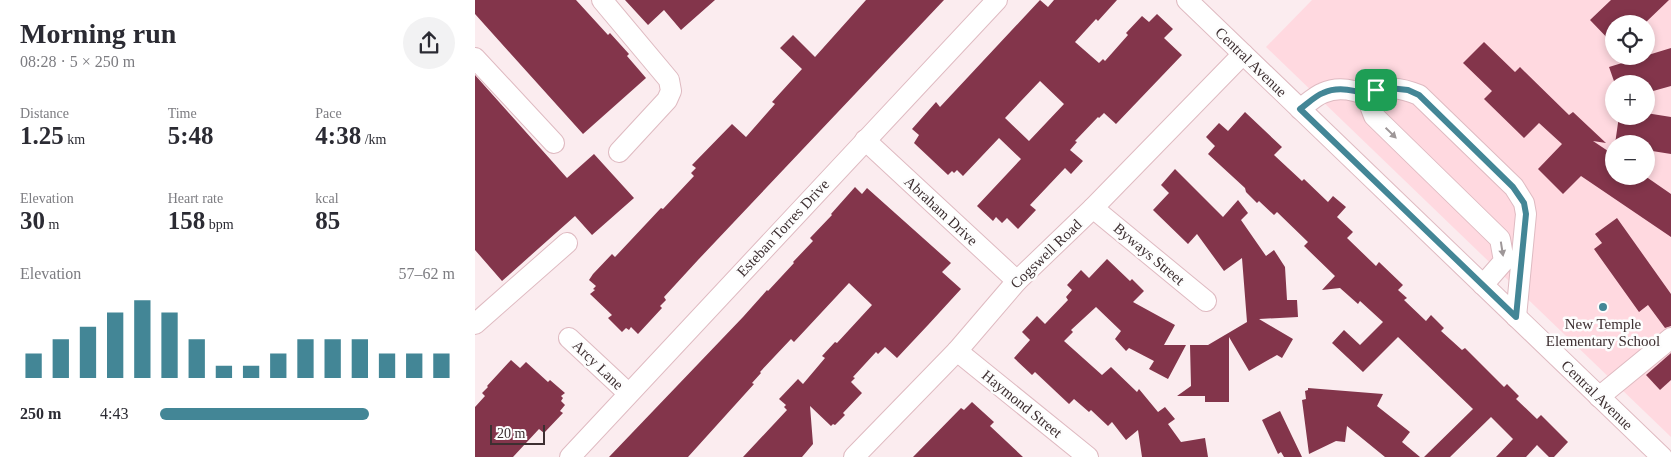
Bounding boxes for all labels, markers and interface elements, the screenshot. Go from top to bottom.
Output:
map controls [1605,15,1655,185]
button: locate [1605,15,1655,65]
button: share [403,17,455,69]
text: Morning run [20,18,176,49]
street label: Central Avenue [1212,24,1290,100]
text: 08:28 · 5 × 250 m [20,53,135,70]
pin [1355,69,1397,111]
button: + [1605,75,1655,125]
icon: arrive [1362,76,1390,104]
text: Distance [20,106,69,121]
text: Time [168,106,197,121]
text: Pace [315,106,342,121]
text: 1.25 [20,122,64,149]
text: 5:48 [168,122,213,149]
text: 4:38 [315,122,361,149]
one-way arrow [1385,127,1397,139]
text: km [64,132,85,147]
text: /km [361,132,386,147]
button: − [1605,135,1655,185]
street label: Abraham Drive [901,173,981,249]
street label: Esteban Torres Drive [734,176,832,280]
text: Elevation [20,191,74,206]
text: Heart rate [168,191,223,206]
text: kcal [315,191,339,206]
text: 30 [20,207,45,234]
text: 158 [168,207,205,234]
text: 85 [315,207,340,234]
street label: Cogswell Road [1007,216,1085,292]
text: m [45,217,59,232]
text: bpm [205,217,234,232]
street label: Byways Street [1111,220,1188,289]
one-way arrow [1498,241,1506,257]
text: Elevation [20,265,81,282]
text: 57–62 m [399,265,455,282]
marker: New Temple Elementary School [1597,301,1609,313]
place label: New Temple Elementary School [1546,316,1660,349]
street label: Arcy Lane [570,337,627,393]
street label: Central Avenue [1558,357,1636,433]
street label: Haymond Street [979,367,1066,442]
text: 250 m [20,405,61,422]
text: 4:43 [100,405,128,422]
scale bar [490,422,545,445]
text: 20 m [497,426,525,441]

